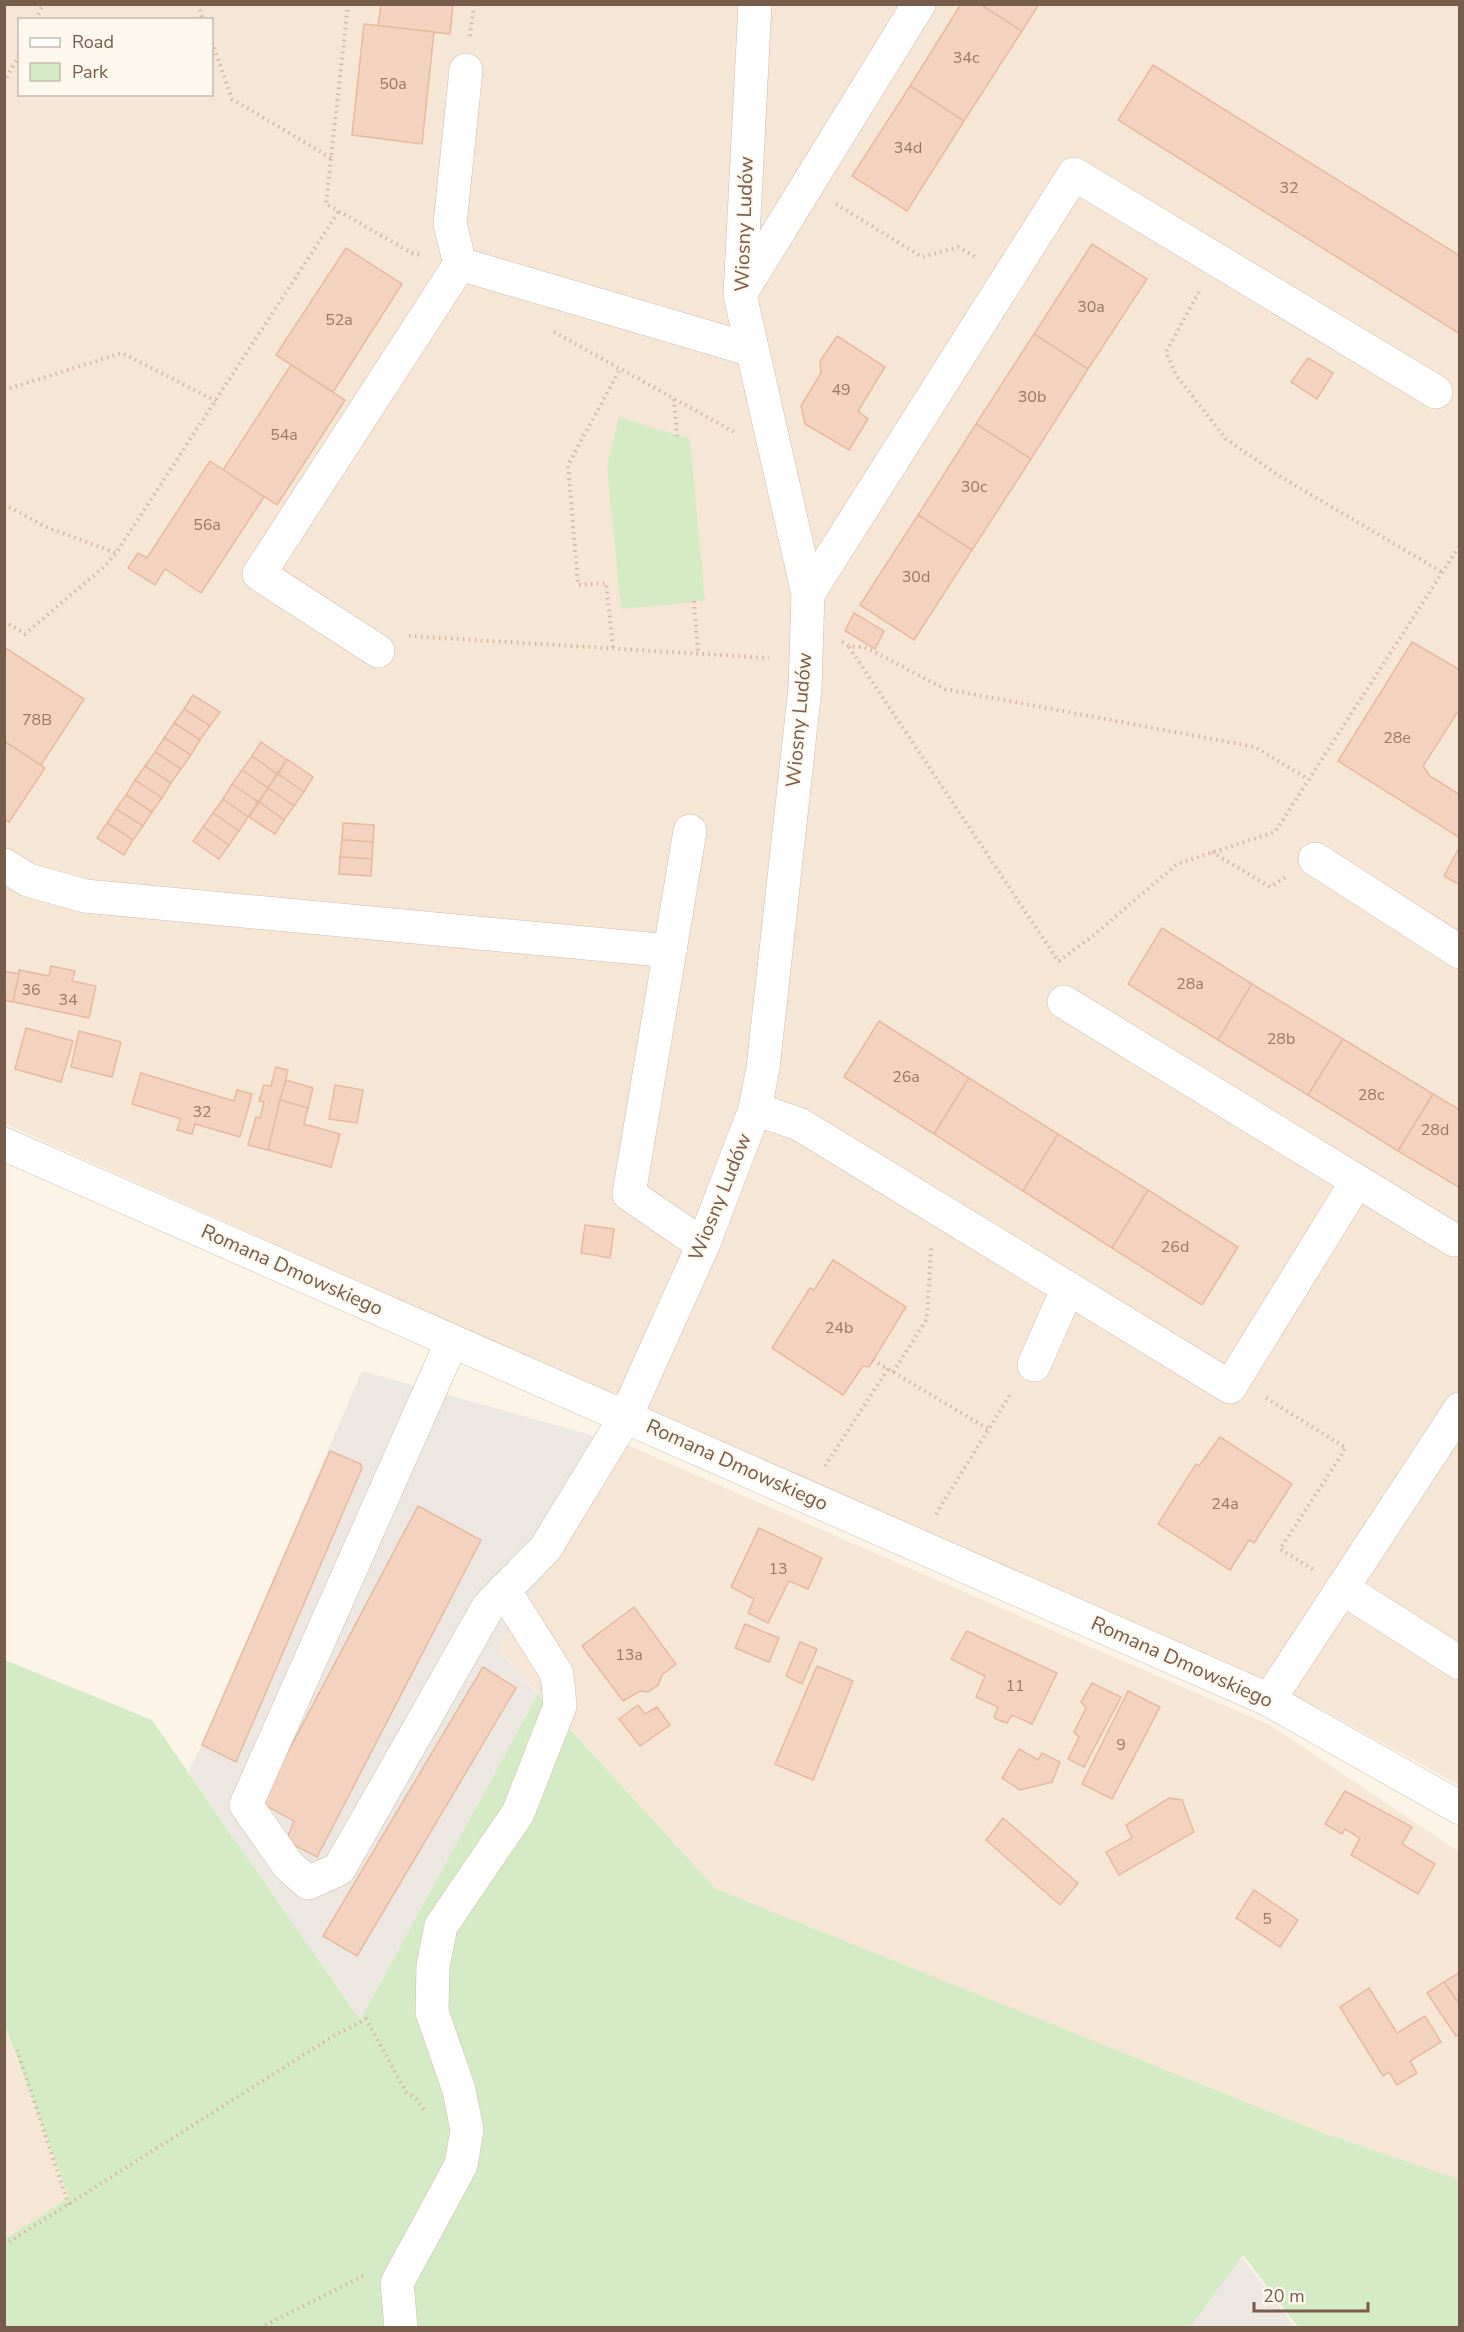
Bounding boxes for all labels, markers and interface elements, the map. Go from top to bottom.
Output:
legend [18,18,213,96]
text: Road [72,30,114,54]
house number: 34c [953,47,980,69]
text: Park [72,60,109,84]
house number: 50a [379,73,407,95]
house number: 34d [894,137,922,159]
street label: Wiosny Ludów [728,156,760,292]
house number: 32 [1279,177,1299,199]
house number: 30a [1077,296,1105,318]
house number: 52a [325,309,353,331]
house number: 49 [831,379,851,401]
house number: 30b [1018,386,1046,408]
house number: 54a [270,424,298,446]
house number: 30c [961,476,988,498]
house number: 56a [193,514,221,536]
house number: 30d [902,566,930,588]
street label: Wiosny Ludów [780,651,818,789]
house number: 78B [22,709,52,731]
house number: 28e [1383,727,1411,749]
house number: 28a [1176,973,1204,995]
house number: 36 [21,979,41,1001]
house number: 34 [58,989,78,1011]
house number: 28b [1267,1028,1295,1050]
house number: 26a [892,1066,920,1088]
house number: 28c [1358,1084,1385,1106]
house number: 32 [192,1101,212,1123]
house number: 28d [1421,1119,1449,1141]
street label: Wiosny Ludów [682,1129,758,1265]
street label: Romana Dmowskiego [197,1218,387,1322]
house number: 26d [1161,1236,1189,1258]
house number: 24b [825,1317,853,1339]
street label: Romana Dmowskiego [642,1413,832,1517]
house number: 24a [1211,1493,1239,1515]
house number: 13 [768,1558,788,1580]
street label: Romana Dmowskiego [1087,1610,1277,1714]
house number: 13a [615,1644,643,1666]
house number: 11 [1005,1675,1025,1697]
house number: 9 [1116,1734,1126,1756]
house number: 5 [1262,1908,1272,1930]
scale bar [1254,2275,1368,2313]
text: 20 m [1263,2284,1305,2308]

